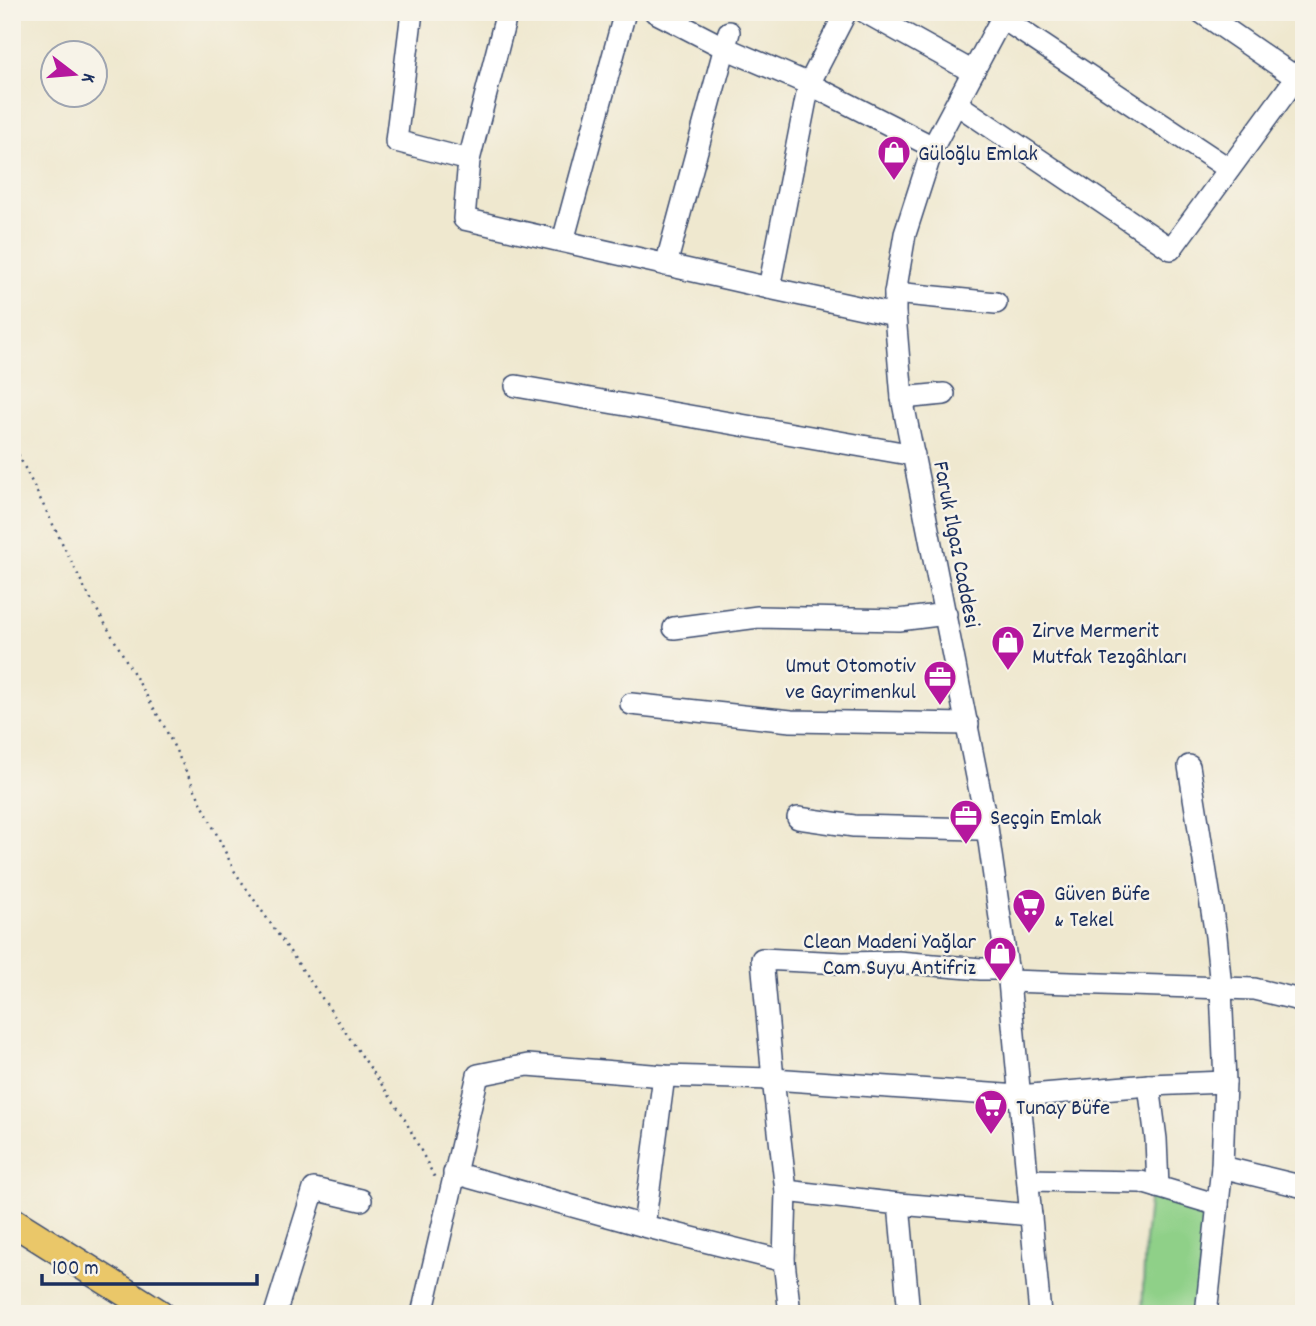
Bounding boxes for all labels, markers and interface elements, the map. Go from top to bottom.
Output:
north arrow [38,38,108,108]
text: K [73,70,101,86]
shop icon: Güloğlu Emlak [875,133,913,182]
place label: Güloğlu Emlak [918,139,1038,172]
street label: Faruk Ilgaz Caddesi [922,458,987,631]
place label: Zirve Mermerit Mutfak Tezgâhları [1032,616,1187,675]
shop icon: Zirve Mermerit Mutfak Tezgâhları [989,623,1027,672]
place label: Umut Otomotiv ve Gayrimenkul [785,651,917,710]
office icon: Umut Otomotiv ve Gayrimenkul [921,658,959,707]
office icon: Seçgin Emlak [947,797,985,846]
place label: Seçgin Emlak [990,803,1102,836]
place label: Güven Büfe & Tekel [1054,879,1150,938]
supermarket icon: Güven Büfe & Tekel [1010,886,1048,935]
place label: Clean Madeni Yağlar Cam Suyu Antifriz [803,927,976,986]
shop icon: Clean Madeni Yağlar Cam Suyu Antifriz [981,934,1019,983]
supermarket icon: Tunay Büfe [972,1087,1010,1136]
place label: Tunay Büfe [1016,1093,1110,1126]
scale bar [42,1242,257,1286]
text: 100 m [52,1255,99,1285]

